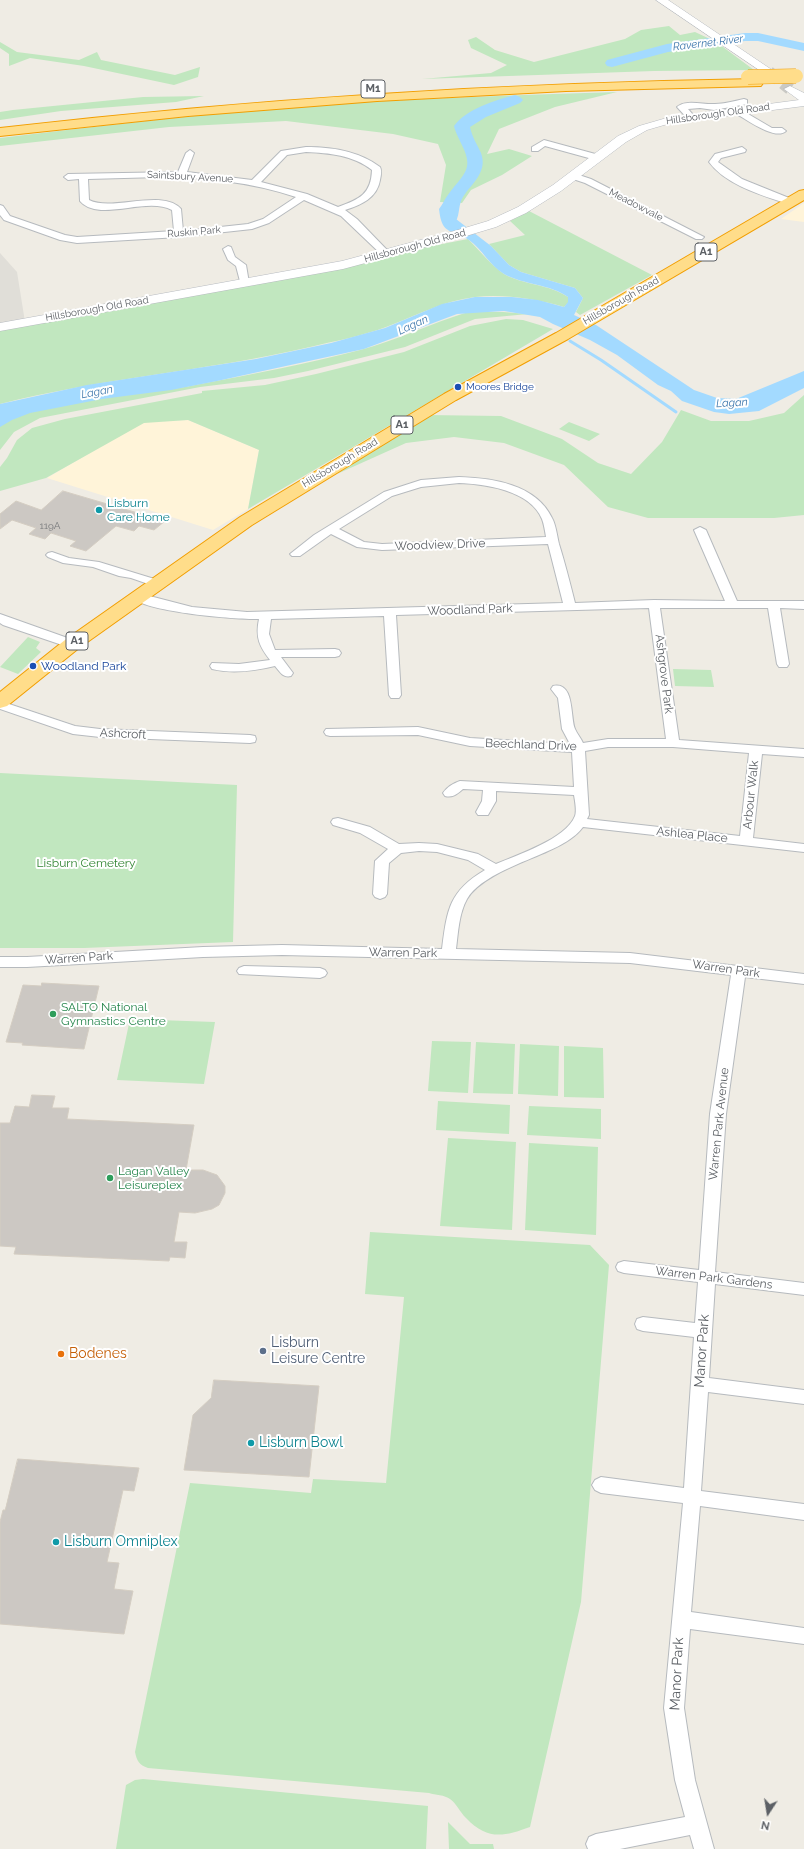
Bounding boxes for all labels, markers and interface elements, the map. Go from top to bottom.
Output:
water label: Ravernet River [672,32,744,54]
road number: M1 [361,80,385,98]
street label: Hillsborough Old Road [665,101,771,127]
street label: Saintsbury Avenue [147,169,233,185]
street label: Meadowvale [607,186,665,224]
street label: Ruskin Park [167,224,221,240]
street label: Hillsborough Old Road [363,227,467,265]
road number: A1 [695,243,717,261]
street label: Hillsborough Road [581,274,661,328]
street label: Hillsborough Old Road [44,294,150,324]
water label: Lagan [396,312,430,338]
place label: Moores Bridge [466,381,534,393]
water label: Lagan [80,382,114,402]
marker: Moores Bridge [453,382,463,392]
water label: Lagan [716,396,748,410]
road number: A1 [391,416,413,434]
street label: Hillsborough Road [300,436,380,490]
place label: Lisburn Care Home [107,496,170,524]
marker: Lisburn Care Home [94,505,104,515]
house number: 119A [39,520,61,532]
street label: Woodview Drive [394,536,486,554]
street label: Woodland Park [427,601,513,619]
road number: A1 [66,632,88,650]
street label: Ashgrove Park [652,633,676,715]
place label: Woodland Park [41,659,126,673]
marker: Woodland Park [28,661,38,671]
street label: Ashcroft [99,726,147,742]
street label: Beechland Drive [485,736,577,754]
street label: Arbour Walk [740,760,762,830]
street label: Ashlea Place [656,824,728,846]
park label: Lisburn Cemetery [36,856,136,870]
street label: Warren Park [369,945,437,961]
street label: Warren Park [44,948,114,968]
street label: Warren Park [691,957,761,981]
place label: SALTO National Gymnastics Centre [61,1000,166,1028]
marker: SALTO National Gymnastics Centre [48,1009,58,1019]
street label: Warren Park Avenue [706,1067,732,1181]
place label: Lagan Valley Leisureplex [118,1164,190,1192]
marker: Lagan Valley Leisureplex [105,1173,115,1183]
street label: Warren Park Gardens [655,1264,773,1292]
street label: Manor Park [691,1314,713,1388]
place label: Lisburn Leisure Centre [271,1335,365,1368]
place label: Bodenes [69,1346,127,1362]
marker: Lisburn Leisure Centre [258,1346,268,1356]
marker: Bodenes [56,1349,66,1359]
place label: Lisburn Bowl [259,1435,343,1451]
marker: Lisburn Bowl [246,1438,256,1448]
place label: Lisburn Omniplex [64,1534,178,1550]
marker: Lisburn Omniplex [51,1537,61,1547]
street label: Manor Park [667,1637,687,1711]
north arrow [748,1793,788,1833]
text: N [760,1818,771,1832]

